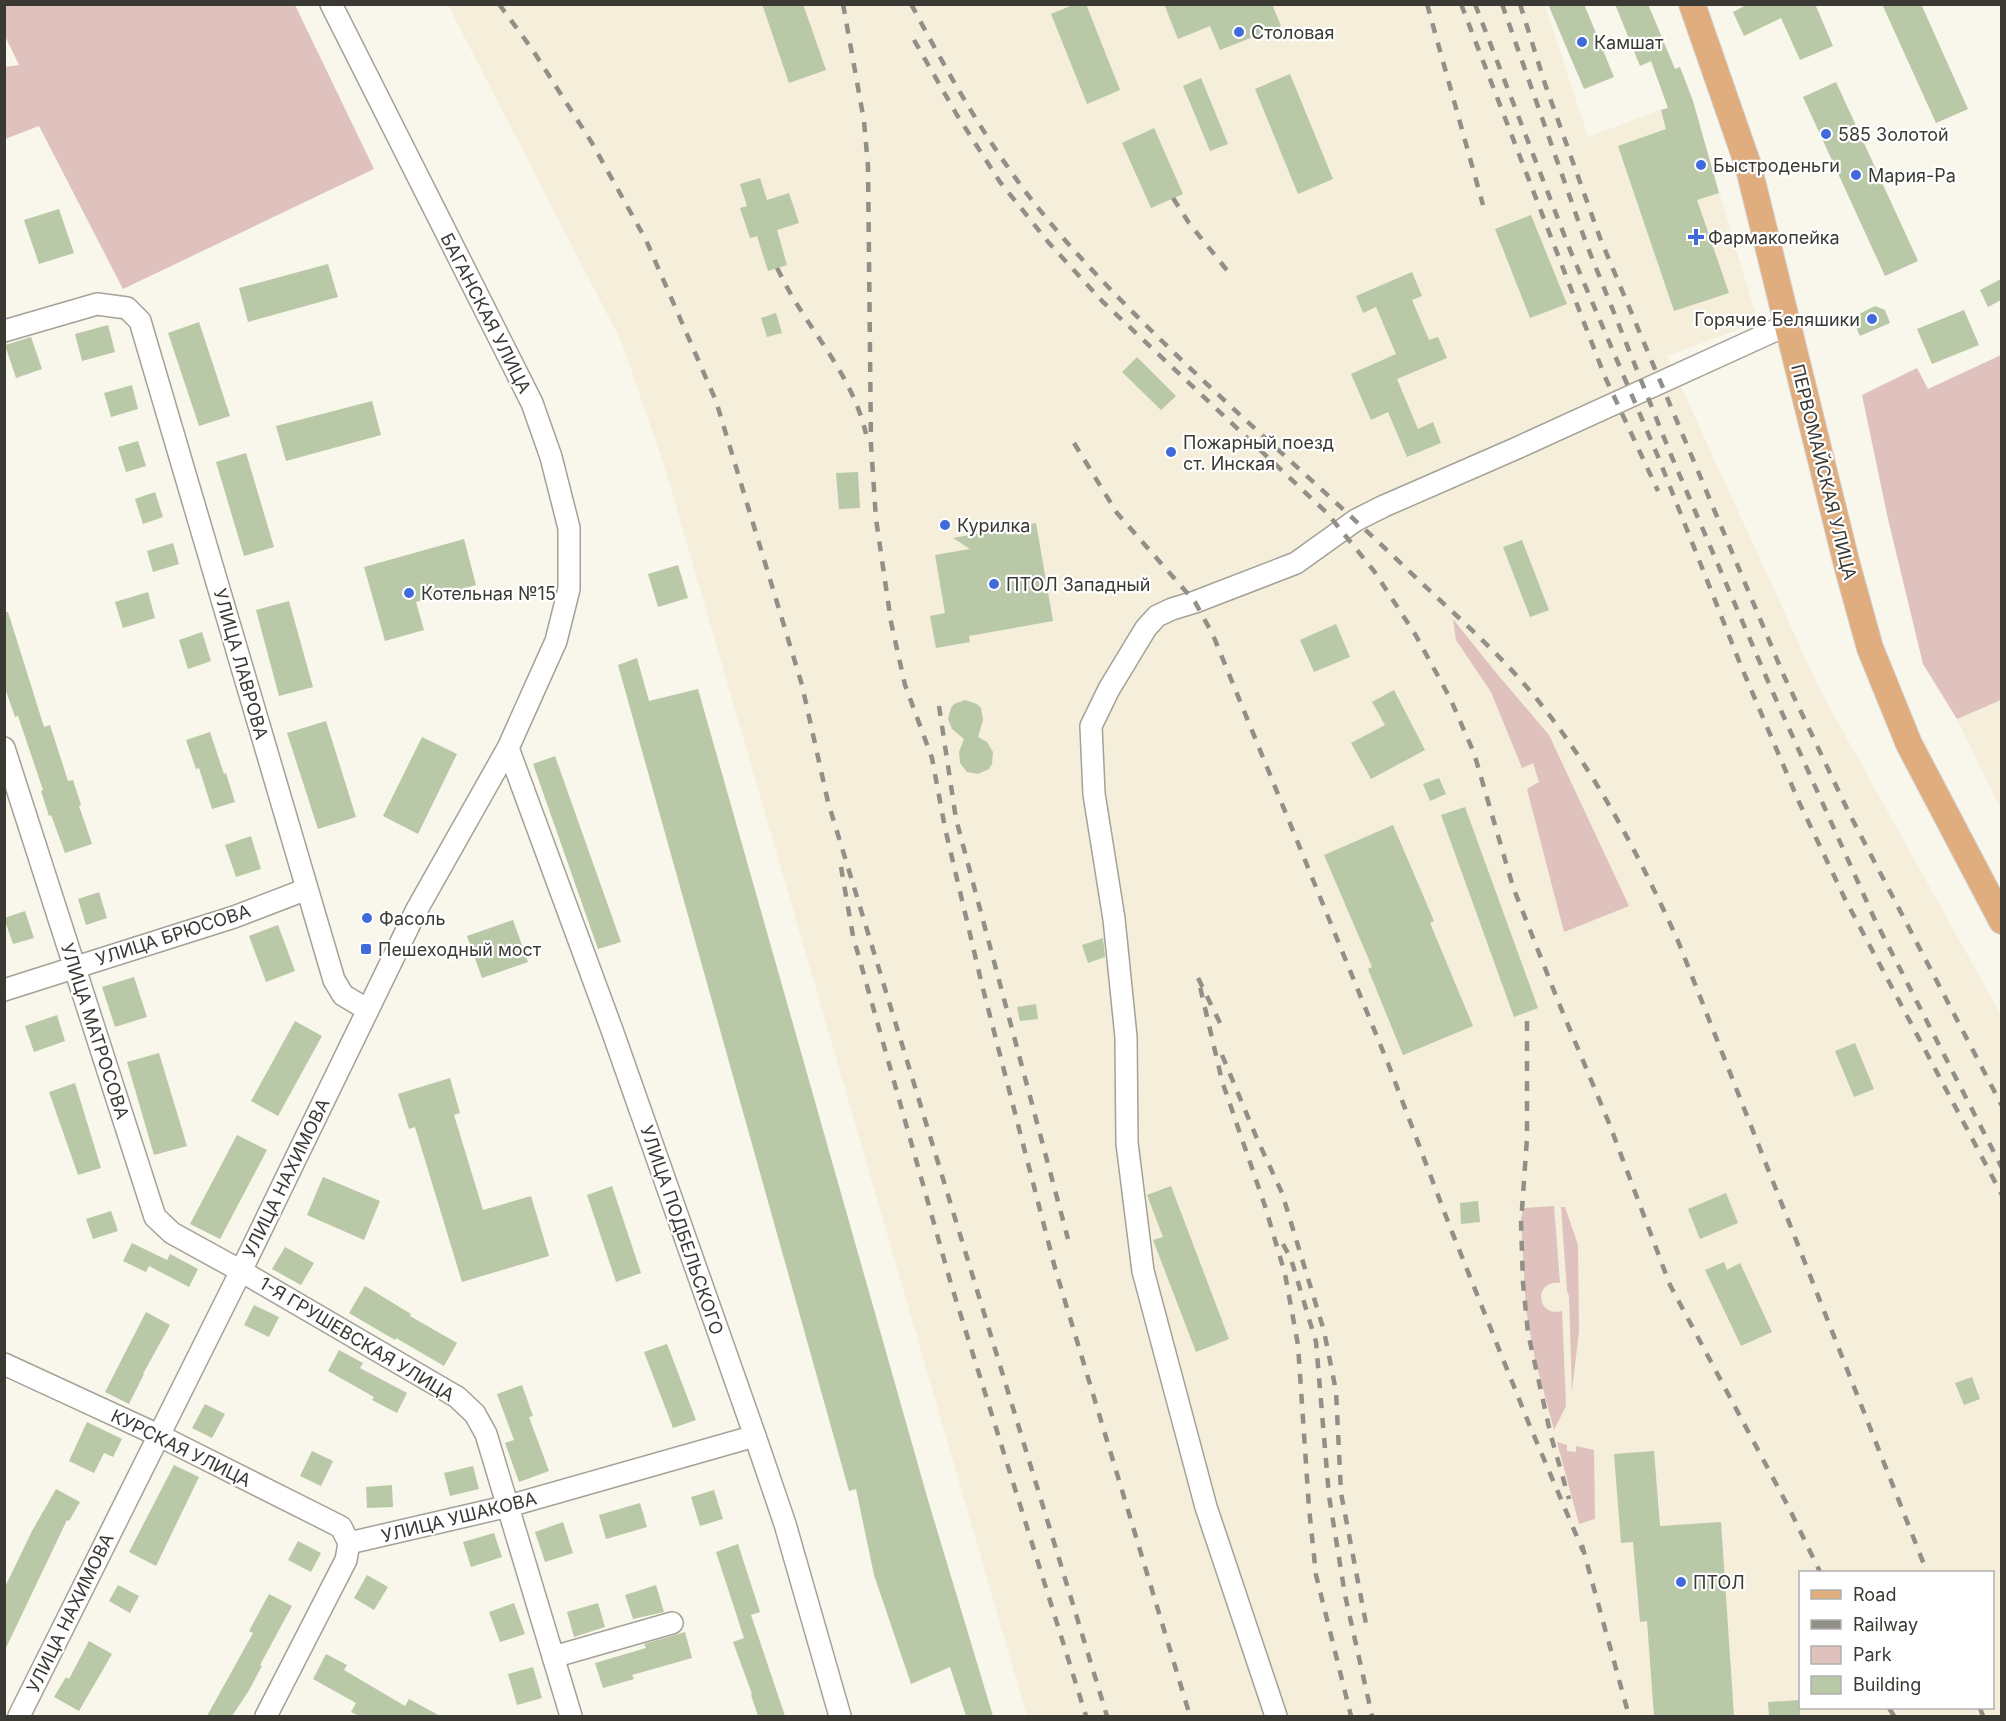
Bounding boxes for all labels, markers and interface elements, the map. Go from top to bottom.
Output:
place label: Столовая [1251,22,1334,43]
marker: Столовая [1232,25,1246,39]
place label: Камшат [1594,32,1664,53]
marker: Камшат [1575,35,1589,49]
place label: 585 Золотой [1838,124,1949,145]
marker: 585 Золотой [1819,127,1833,141]
place label: Быстроденьги [1713,155,1840,176]
marker: Быстроденьги [1694,158,1708,172]
place label: Мария-Ра [1868,165,1956,186]
marker: Мария-Ра [1849,168,1863,182]
place label: Фармакопейка [1708,227,1840,248]
street label: БАГАНСКАЯ УЛИЦА [437,229,535,397]
marker: Фармакопейка [1689,230,1703,244]
place label: Горячие Беляшики [1694,309,1860,330]
marker: Горячие Беляшики [1865,312,1879,326]
street label: ПЕРВОМАЙСКАЯ УЛИЦА [1787,362,1862,582]
place label: Пожарный поезд ст. Инская [1183,432,1334,474]
marker: Пожарный поезд ст. Инская [1164,445,1178,459]
place label: Курилка [957,515,1030,536]
marker: Курилка [938,518,952,532]
place label: ПТОЛ Западный [1006,574,1151,595]
marker: ПТОЛ Западный [987,577,1001,591]
place label: Котельная №15 [421,583,556,604]
street label: УЛИЦА ЛАВРОВА [209,586,273,742]
marker: Котельная №15 [402,586,416,600]
street label: УЛИЦА БРЮСОВА [93,900,253,970]
place label: Фасоль [379,908,446,929]
marker: Фасоль [360,911,374,925]
place label: Пешеходный мост [378,939,542,960]
street label: УЛИЦА МАТРОСОВА [57,940,133,1122]
marker: Пешеходный мост [359,942,373,956]
street label: УЛИЦА НАХИМОВА [238,1095,334,1261]
street label: УЛИЦА ПОДБЕЛЬСКОГО [636,1122,728,1338]
street label: 1-Я ГРУШЕВСКАЯ УЛИЦА [256,1272,458,1406]
street label: КУРСКАЯ УЛИЦА [108,1405,254,1491]
street label: УЛИЦА УШАКОВА [379,1488,539,1546]
street label: УЛИЦА НАХИМОВА [22,1530,118,1696]
legend [1799,1571,1994,1709]
place label: ПТОЛ [1693,1572,1745,1593]
marker: ПТОЛ [1674,1575,1688,1589]
text: Road [1853,1584,1896,1605]
text: Railway [1853,1614,1918,1635]
text: Park [1853,1644,1892,1665]
text: Building [1853,1674,1921,1695]

